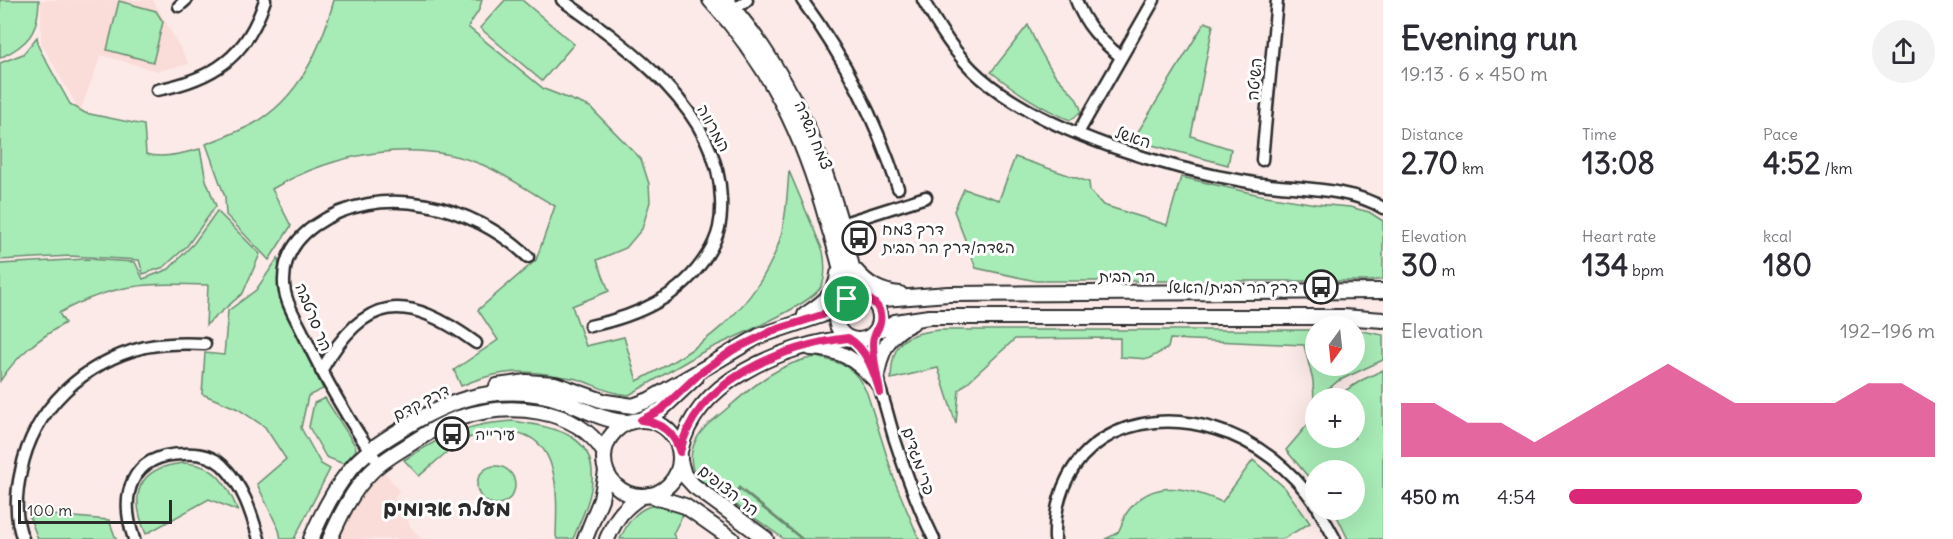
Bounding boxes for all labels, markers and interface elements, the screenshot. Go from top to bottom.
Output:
text: Evening run [1401,17,1577,59]
button: share [1872,20,1935,83]
street label: השיטה [1242,57,1266,101]
text: 19:13 · 6 × 450 m [1401,61,1548,86]
street label: צמח השדה [791,98,837,172]
street label: המרווה [693,101,735,155]
street label: האשל [1112,122,1154,152]
text: Distance [1401,124,1463,144]
text: Time [1582,124,1617,144]
text: Pace [1763,124,1798,144]
text: 2.70 [1401,144,1458,182]
text: 13:08 [1582,144,1655,182]
text: 4:52 [1763,144,1821,182]
text: km [1458,158,1484,178]
text: /km [1821,158,1853,178]
place label: דרך צמח השדה/דרך הר הבית [881,219,1015,257]
bus stop icon: דרך צמח השדה/דרך הר הבית [841,220,877,256]
text: Elevation [1401,226,1467,246]
text: Heart rate [1582,226,1656,246]
text: kcal [1763,226,1792,246]
text: 30 [1401,246,1438,284]
text: 134 [1582,246,1628,284]
text: 180 [1763,246,1812,284]
text: m [1438,260,1456,280]
text: bpm [1628,260,1664,280]
street label: הר הבית [1097,266,1156,286]
bus stop icon: דרך הר הבית/האשל [1303,269,1339,305]
pin [821,273,872,324]
place label: דרך הר הבית/האשל [1167,277,1298,297]
street label: הר סרטבה [291,280,337,354]
icon: arrive [830,282,863,315]
north arrow [1305,316,1365,376]
map controls [1305,316,1365,520]
text: Elevation [1401,318,1483,343]
text: 192–196 m [1840,318,1935,343]
street label: דרך קדם [389,379,453,425]
button: + [1305,388,1365,448]
bus stop icon: עירייה [434,416,470,452]
place label: עירייה [475,424,515,444]
street label: פרי מגדים [898,425,940,497]
street label: הר הצופים [695,460,763,520]
button: − [1305,460,1365,520]
text: 450 m [1401,484,1460,509]
text: 4:54 [1497,484,1536,509]
district label: מעלה אדומים [383,494,511,522]
scale bar [18,497,172,524]
text: 100 m [27,500,72,520]

